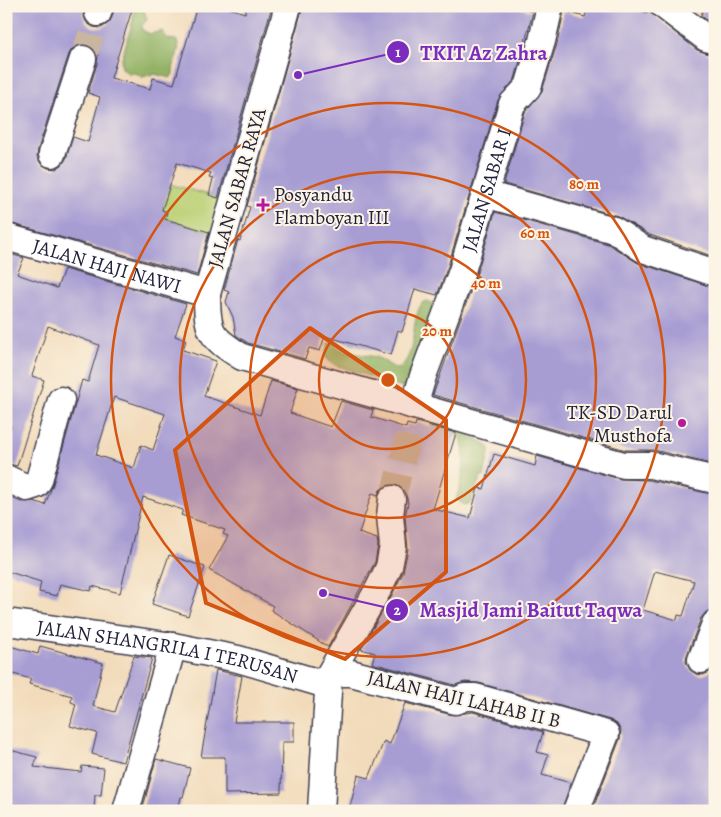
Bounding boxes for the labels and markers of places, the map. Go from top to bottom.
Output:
callout: TKIT Az Zahra [385,34,558,70]
place label: Posyandu Flamboyan III [274,181,389,231]
marker: Posyandu Flamboyan III [256,198,270,212]
centre of rings [379,371,397,389]
place label: TK-SD Darul Musthofa [567,399,673,449]
marker: TK-SD Darul Musthofa [676,417,688,429]
callout: Masjid Jami Baitut Taqwa [384,592,652,628]

